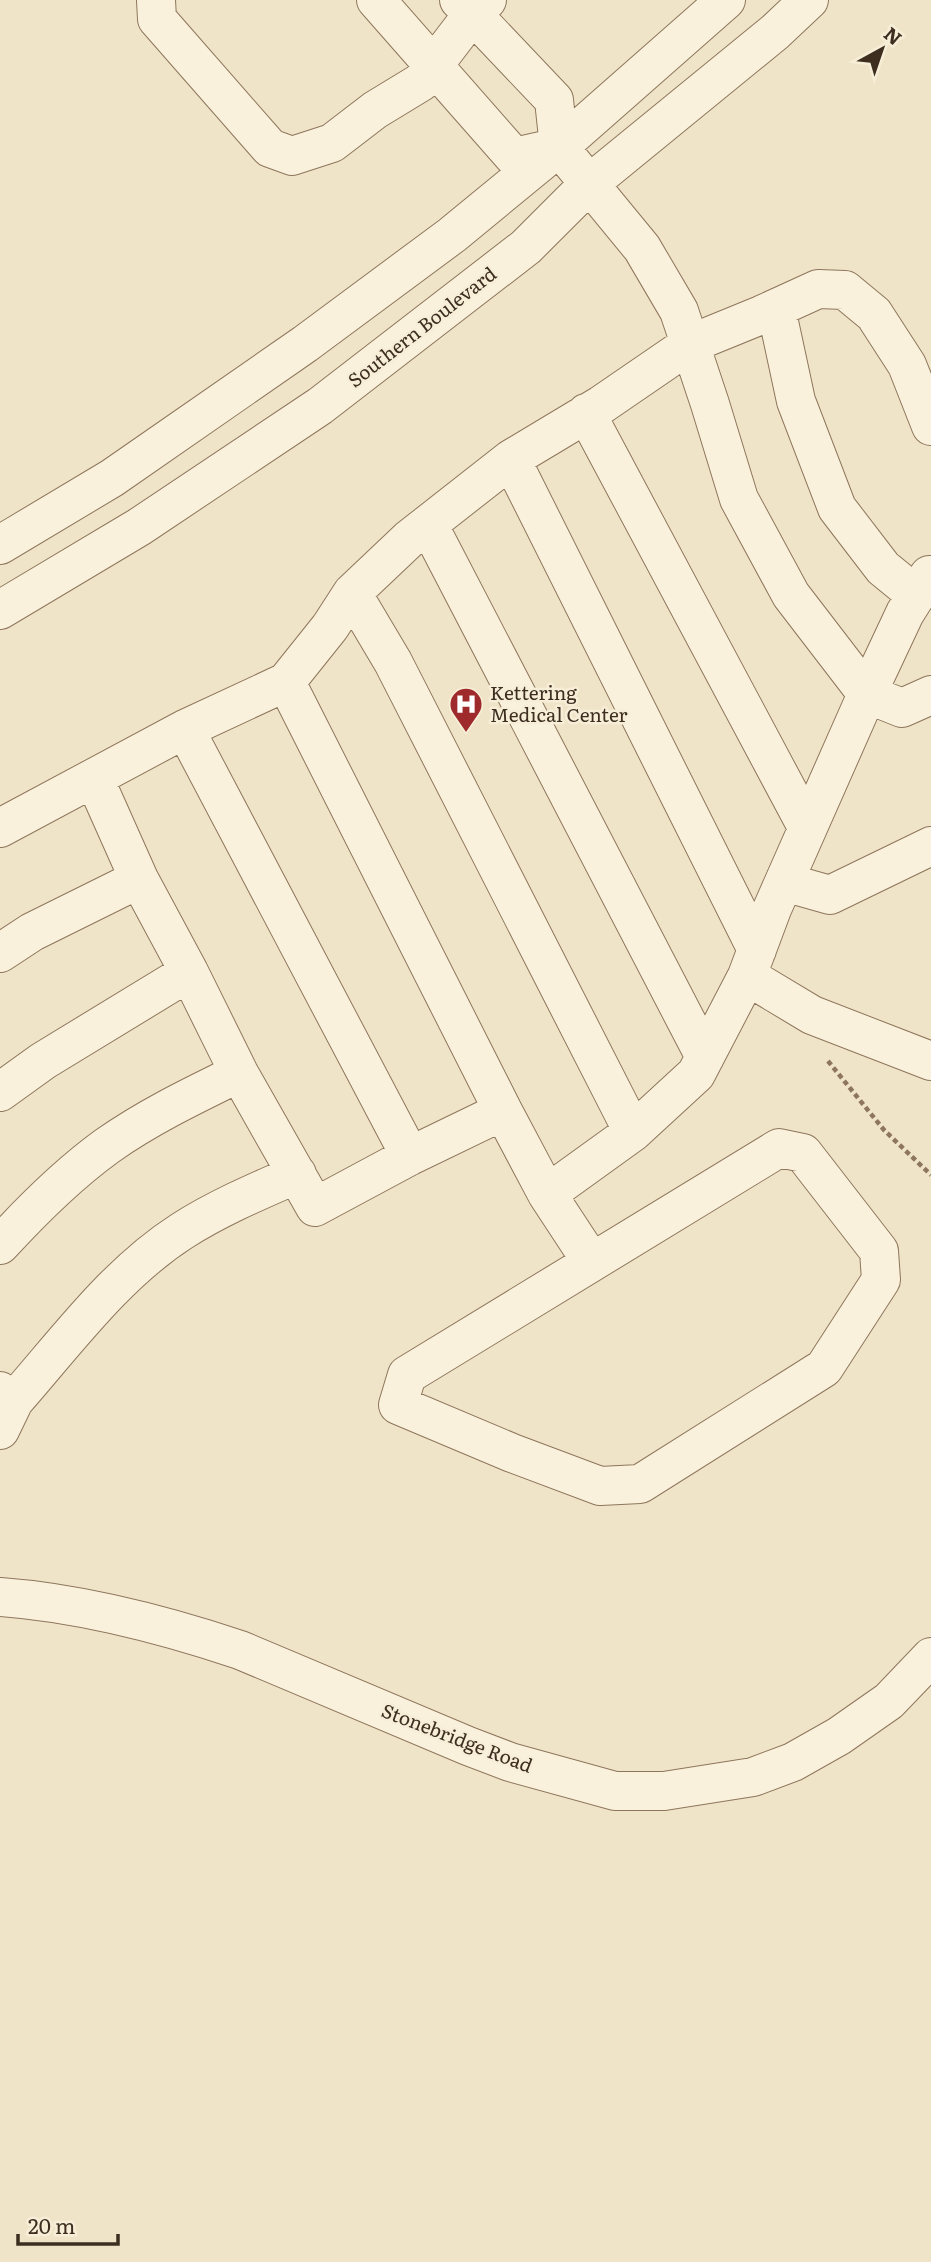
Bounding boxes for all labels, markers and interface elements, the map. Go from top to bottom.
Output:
north arrow [847,14,917,84]
text: N [878,19,909,51]
street label: Southern Boulevard [341,259,502,393]
place label: Kettering Medical Center [490,678,628,728]
hospital icon: Kettering Medical Center [447,685,485,734]
street label: Stonebridge Road [378,1695,537,1779]
scale bar [18,2202,117,2246]
text: 20 m [28,2209,75,2240]

